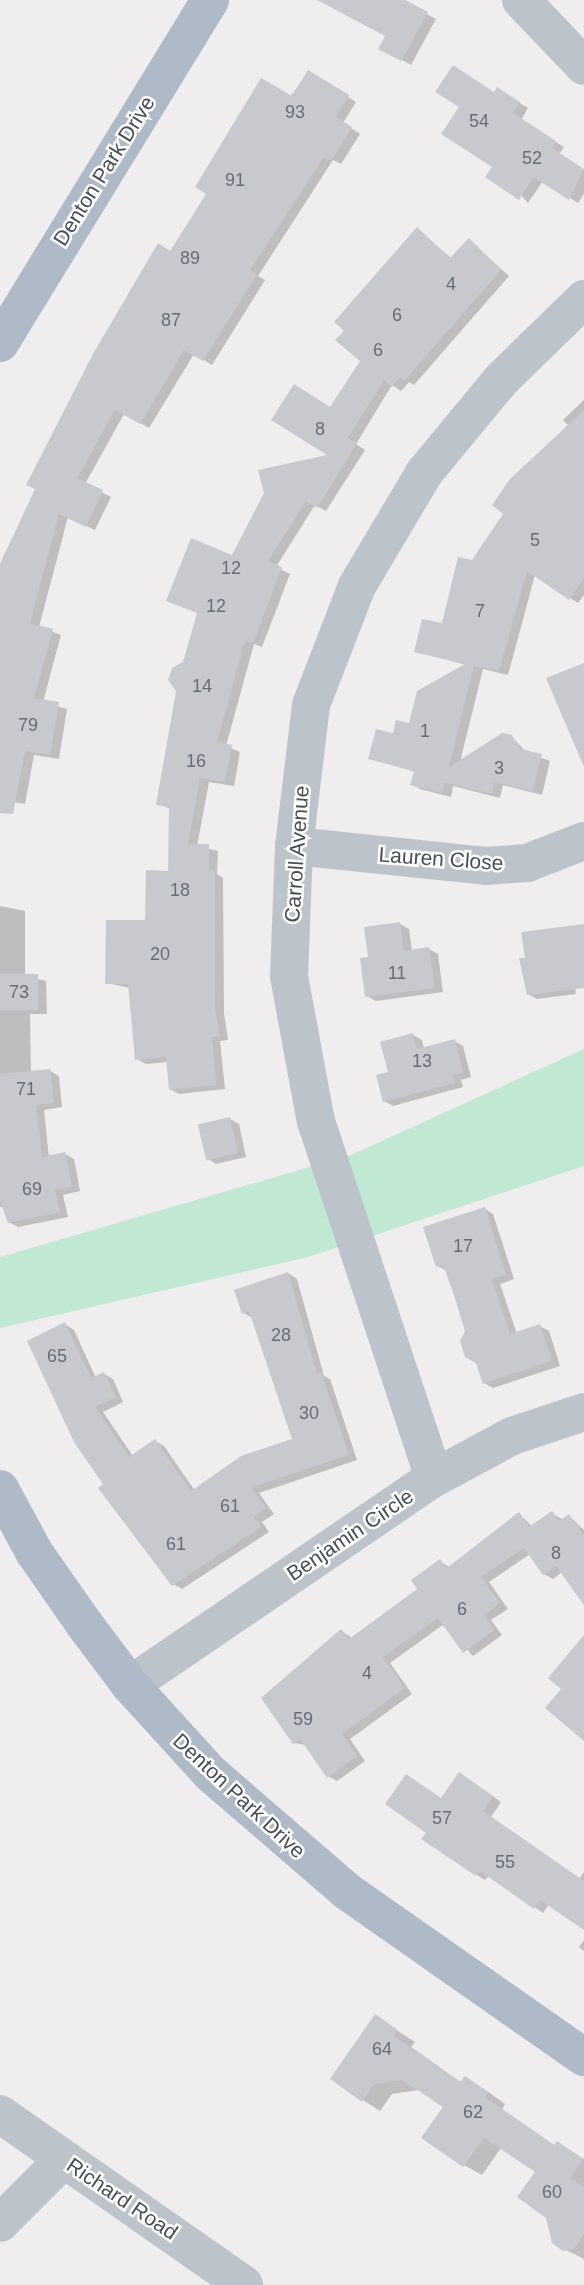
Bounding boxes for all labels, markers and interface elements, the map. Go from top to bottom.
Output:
street label: Denton Park Drive [48,92,160,250]
house number: 93 [285,101,305,123]
house number: 54 [469,110,489,132]
house number: 52 [522,147,542,169]
house number: 91 [225,169,245,191]
house number: 89 [180,247,200,269]
house number: 4 [446,273,456,295]
house number: 6 [392,304,402,326]
house number: 87 [161,309,181,331]
house number: 6 [373,339,383,361]
house number: 8 [315,418,325,440]
house number: 5 [530,529,540,551]
house number: 12 [221,557,241,579]
house number: 12 [206,595,226,617]
house number: 7 [475,600,485,622]
house number: 14 [192,675,212,697]
house number: 79 [18,714,38,736]
house number: 1 [420,720,430,742]
house number: 16 [186,750,206,772]
house number: 3 [494,757,504,779]
street label: Carroll Avenue [280,784,314,924]
street label: Lauren Close [378,842,504,876]
house number: 18 [170,879,190,901]
house number: 20 [150,943,170,965]
house number: 11 [388,962,406,984]
house number: 73 [9,981,29,1003]
house number: 13 [412,1050,432,1072]
house number: 71 [16,1078,36,1100]
house number: 69 [22,1178,42,1200]
house number: 17 [453,1235,473,1257]
house number: 28 [271,1324,291,1346]
house number: 65 [47,1345,67,1367]
house number: 30 [299,1402,319,1424]
street label: Benjamin Circle [282,1483,418,1587]
house number: 61 [220,1495,240,1517]
house number: 61 [166,1533,186,1555]
house number: 8 [551,1542,561,1564]
house number: 6 [457,1598,467,1620]
house number: 4 [362,1662,372,1684]
house number: 59 [293,1708,313,1730]
street label: Denton Park Drive [168,1728,310,1864]
house number: 57 [432,1807,452,1829]
house number: 55 [495,1851,515,1873]
house number: 64 [372,2038,392,2060]
house number: 62 [463,2101,483,2123]
street label: Richard Road [62,2153,182,2245]
house number: 60 [542,2181,562,2203]

